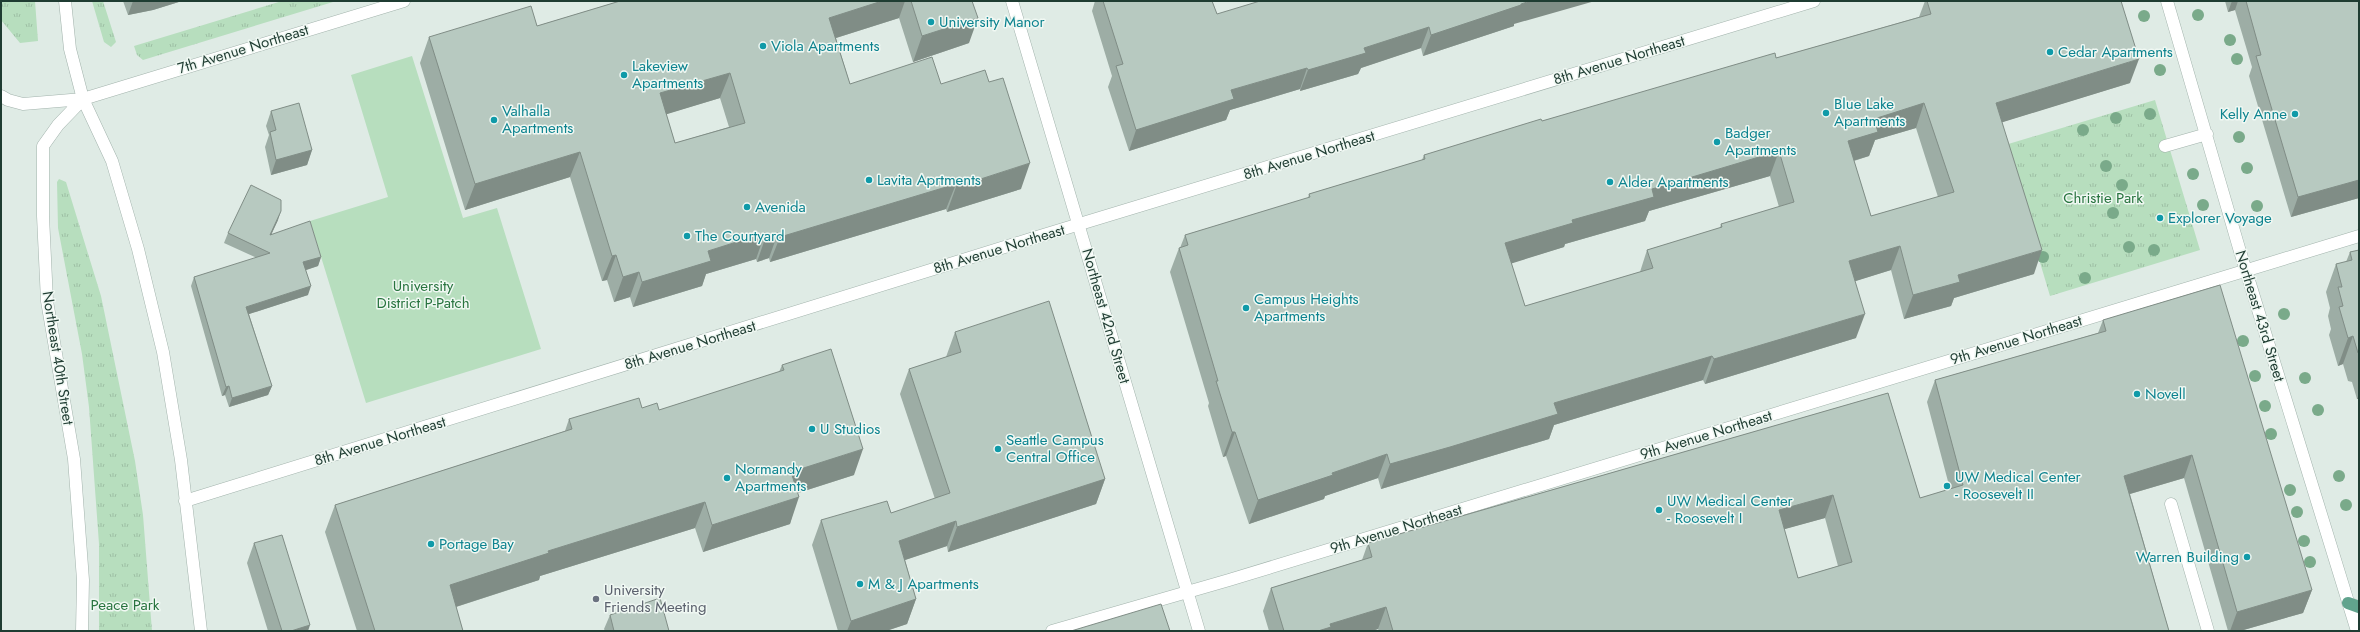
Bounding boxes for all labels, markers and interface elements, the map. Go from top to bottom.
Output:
place label: University Manor [939,11,1045,33]
marker: University Manor [926,17,936,27]
street label: 7th Avenue Northeast [175,18,312,79]
street label: 8th Avenue Northeast [1551,29,1688,90]
place label: Viola Apartments [771,35,880,57]
marker: Viola Apartments [758,41,768,51]
place label: Cedar Apartments [2058,41,2173,63]
marker: Cedar Apartments [2045,47,2055,57]
place label: Lakeview Apartments [632,55,703,94]
marker: Lakeview Apartments [619,70,629,80]
place label: Blue Lake Apartments [1834,93,1905,132]
place label: Valhalla Apartments [502,100,573,139]
place label: Kelly Anne [2220,103,2287,125]
marker: Blue Lake Apartments [1821,108,1831,118]
marker: Kelly Anne [2290,109,2300,119]
marker: Valhalla Apartments [489,115,499,125]
place label: Badger Apartments [1725,122,1796,161]
street label: 8th Avenue Northeast [1241,124,1378,185]
marker: Badger Apartments [1712,137,1722,147]
place label: Lavita Aprtments [877,169,981,191]
place label: Alder Apartments [1618,171,1729,193]
marker: Lavita Aprtments [864,175,874,185]
marker: Alder Apartments [1605,177,1615,187]
park label: Christie Park [2063,187,2143,209]
place label: Avenida [755,196,806,218]
marker: Avenida [742,202,752,212]
place label: Explorer Voyage [2168,207,2272,229]
marker: Explorer Voyage [2155,213,2165,223]
street label: 8th Avenue Northeast [931,218,1068,279]
place label: The Courtyard [695,225,785,247]
marker: The Courtyard [682,231,692,241]
street label: Northeast 42nd Street [1076,246,1136,386]
street label: Northeast 43rd Street [2230,248,2291,385]
park label: University District P-Patch [376,275,470,314]
place label: Campus Heights Apartments [1254,288,1359,327]
street label: Northeast 40th Street [37,290,79,427]
marker: Campus Heights Apartments [1241,303,1251,313]
street label: 9th Avenue Northeast [1947,309,2085,371]
street label: 8th Avenue Northeast [622,314,759,375]
place label: Novell [2145,383,2186,405]
marker: Novell [2132,389,2142,399]
street label: 9th Avenue Northeast [1637,404,1775,466]
street label: 8th Avenue Northeast [312,410,449,471]
place label: U Studios [820,418,880,440]
marker: U Studios [807,424,817,434]
place label: Seattle Campus Central Office [1006,429,1104,468]
marker: Seattle Campus Central Office [993,444,1003,454]
place label: Normandy Apartments [735,458,806,497]
place label: UW Medical Center - Roosevelt II [1955,466,2082,505]
marker: Normandy Apartments [722,473,732,483]
marker: UW Medical Center - Roosevelt II [1942,481,1952,491]
place label: UW Medical Center - Roosevelt I [1667,490,1794,529]
street label: 9th Avenue Northeast [1327,498,1465,560]
marker: UW Medical Center - Roosevelt I [1654,505,1664,515]
place label: Portage Bay [439,533,514,555]
marker: Portage Bay [426,539,436,549]
place label: Warren Building [2136,546,2239,568]
marker: Warren Building [2242,552,2252,562]
place label: M & J Apartments [868,573,979,595]
place label: University Friends Meeting [604,579,706,618]
marker: M & J Apartments [855,579,865,589]
park label: Peace Park [91,594,160,616]
marker: University Friends Meeting [591,594,601,604]

